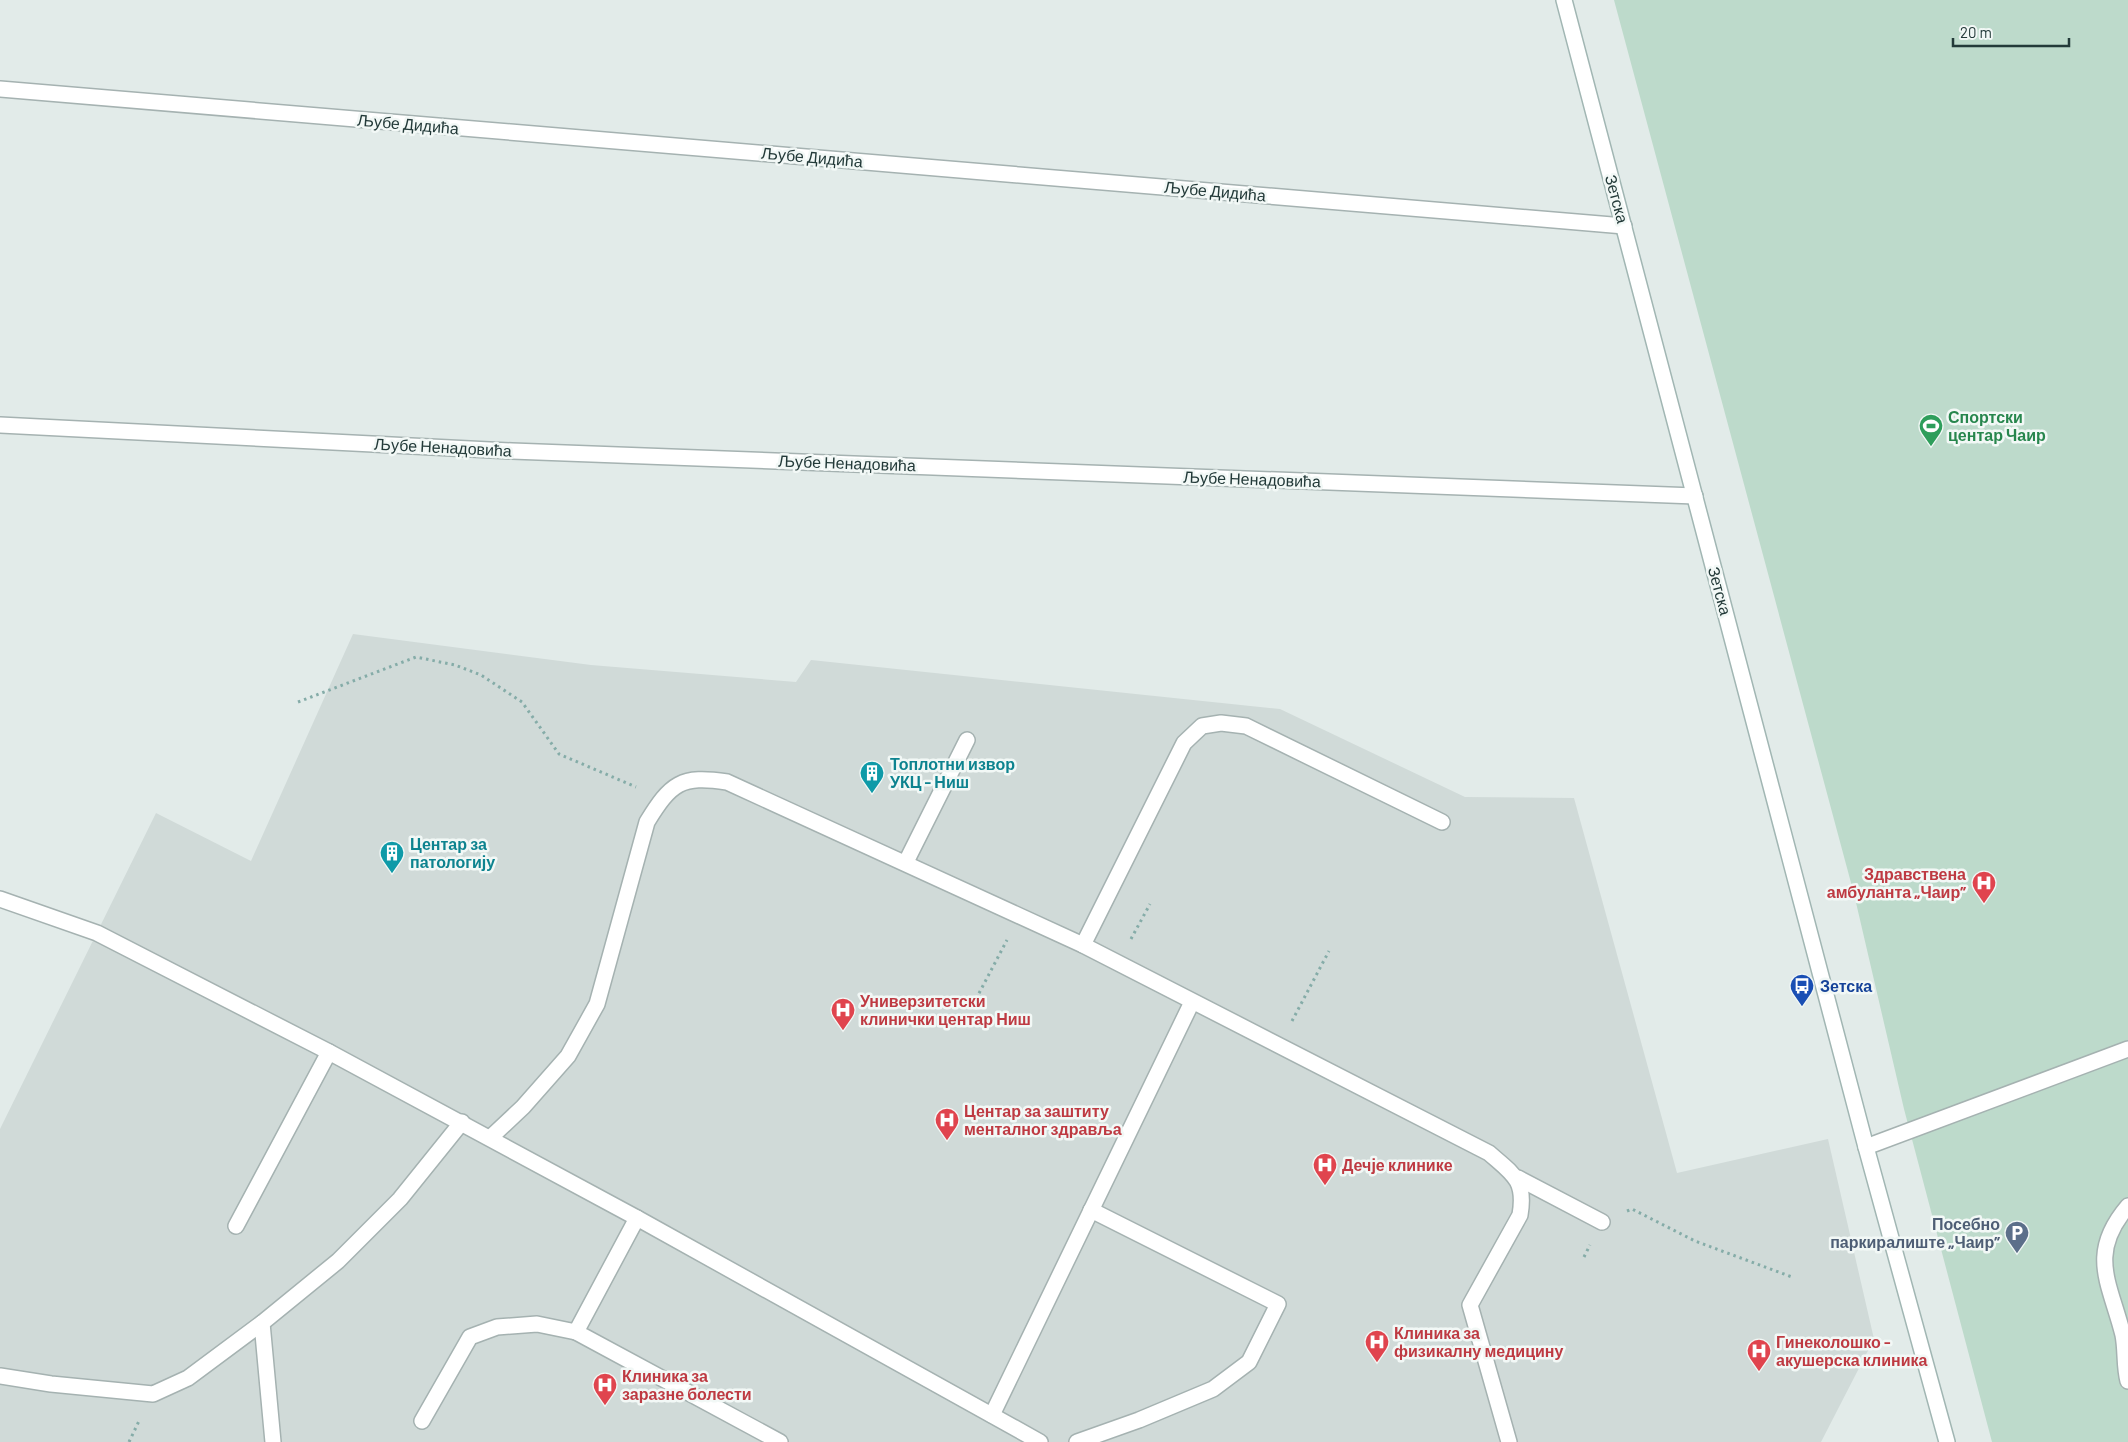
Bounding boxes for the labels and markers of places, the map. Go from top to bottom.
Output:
place label: Спортски центар Чаир [1948,407,2046,444]
sports icon: Спортски центар Чаир [1918,413,1944,447]
place label: Топлотни извор УКЦ - Ниш [890,754,1015,791]
building icon: Топлотни извор УКЦ - Ниш [859,760,885,794]
place label: Центар за патологију [410,834,495,871]
building icon: Центар за патологију [379,840,405,874]
place label: Здравствена амбуланта „Чаир” [1827,864,1966,901]
hospital icon: Здравствена амбуланта „Чаир” [1971,870,1997,904]
bus stop icon: Зетска [1789,973,1815,1007]
place label: Зетска [1820,976,1872,995]
place label: Универзитетски клинички центар Ниш [860,991,1031,1028]
hospital icon: Универзитетски клинички центар Ниш [830,997,856,1031]
place label: Центар за заштиту менталног здравља [964,1101,1122,1138]
hospital icon: Центар за заштиту менталног здравља [934,1107,960,1141]
hospital icon: Дечје клинике [1312,1152,1338,1186]
place label: Дечје клинике [1342,1155,1453,1174]
place label: Посебно паркиралиште „Чаир” [1830,1214,2000,1251]
parking icon: Посебно паркиралиште „Чаир” [2004,1220,2030,1254]
place label: Клиника за физикалну медицину [1394,1323,1564,1360]
hospital icon: Клиника за физикалну медицину [1364,1329,1390,1363]
place label: Гинеколошко - акушерска клиника [1776,1332,1928,1369]
hospital icon: Гинеколошко - акушерска клиника [1746,1338,1772,1372]
place label: Клиника за заразне болести [622,1366,752,1403]
hospital icon: Клиника за заразне болести [592,1372,618,1406]

